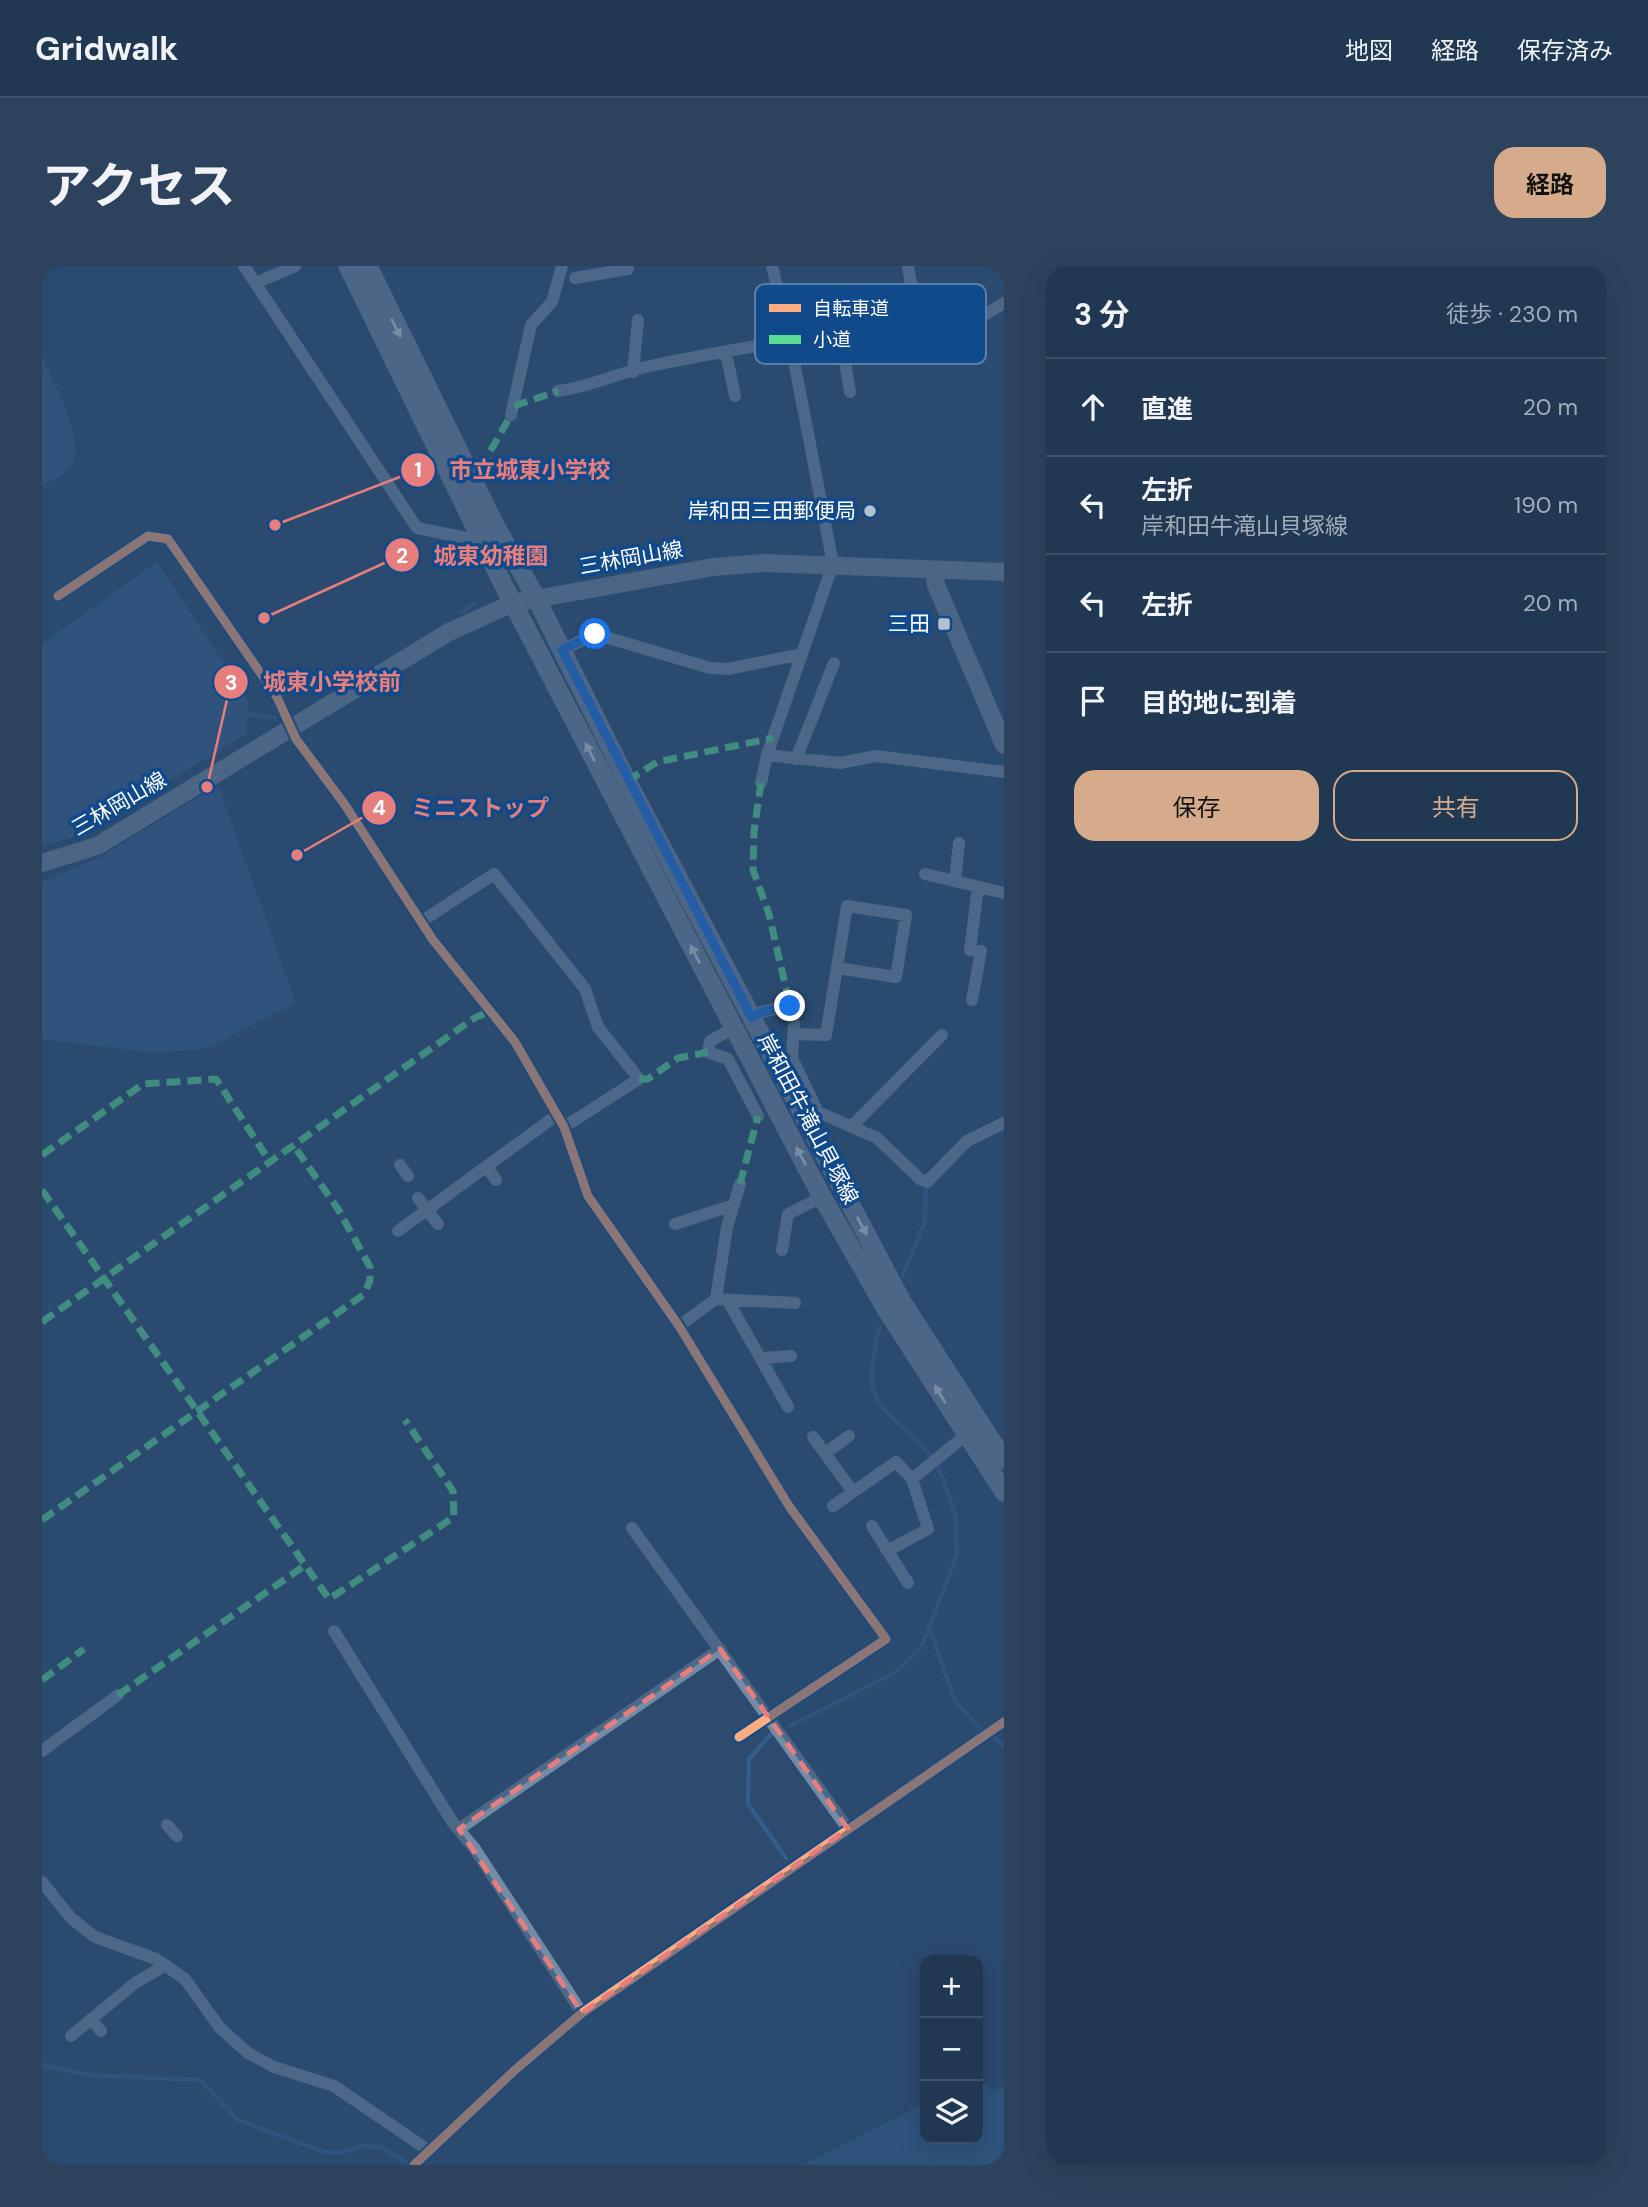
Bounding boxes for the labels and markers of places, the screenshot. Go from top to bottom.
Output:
callout: 市立城東小学校 [400,448,624,492]
place label: 岸和田三田郵便局 [688,497,856,525]
marker: 岸和田三田郵便局 [862,503,878,519]
callout: 城東幼稚園 [384,533,562,577]
place label: 三田 [888,610,930,638]
marker: 三田 [936,616,952,632]
callout: 城東小学校前 [214,660,415,704]
callout: ミニストップ [362,786,563,830]

